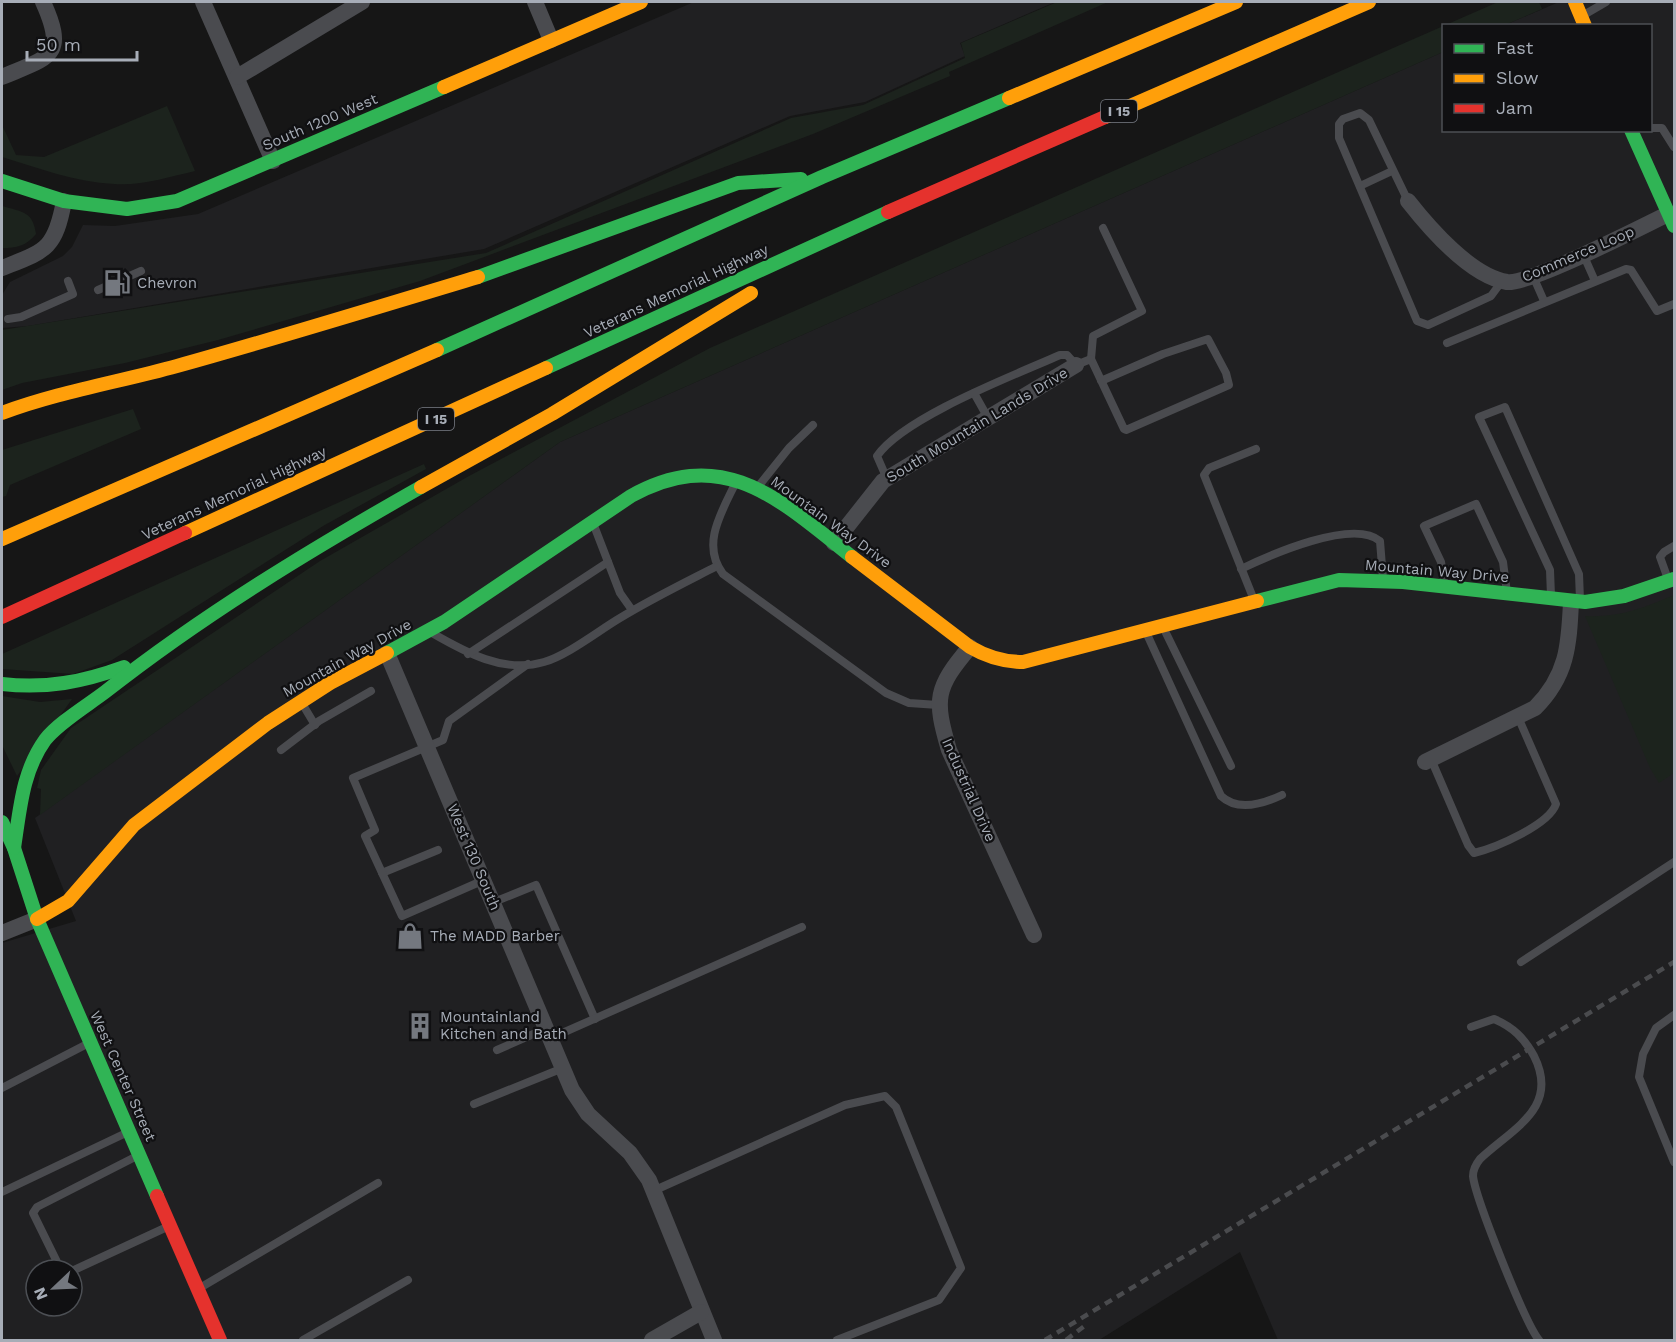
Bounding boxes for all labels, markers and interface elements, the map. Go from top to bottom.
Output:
scale bar [27,24,136,62]
legend [1442,24,1652,132]
text: 50 m [36,34,81,55]
text: Fast [1496,37,1534,58]
text: Slow [1496,67,1539,88]
street label: South 1200 West [260,89,381,154]
text: Jam [1496,97,1533,118]
road number: I 15 [1101,100,1137,122]
street label: Commerce Loop [1519,222,1637,286]
street label: Veterans Memorial Highway [581,240,772,342]
fuel station icon: Chevron [102,268,132,298]
place label: Chevron [137,274,197,292]
street label: South Mountain Lands Drive [883,364,1071,486]
road number: I 15 [418,408,454,430]
street label: Veterans Memorial Highway [139,442,330,544]
street label: Mountain Way Drive [767,472,895,572]
street label: Mountain Way Drive [1364,556,1510,586]
street label: Mountain Way Drive [279,615,415,701]
street label: Industrial Drive [938,735,1000,845]
street label: West 130 South [443,801,505,913]
shop icon: The MADD Barber [395,921,425,951]
place label: The MADD Barber [430,927,560,945]
street label: West Center Street [86,1008,160,1145]
place label: Mountainland Kitchen and Bath [440,1008,567,1043]
building icon: Mountainland Kitchen and Bath [405,1011,435,1041]
north arrow [24,1258,84,1318]
text: N [30,1284,52,1303]

